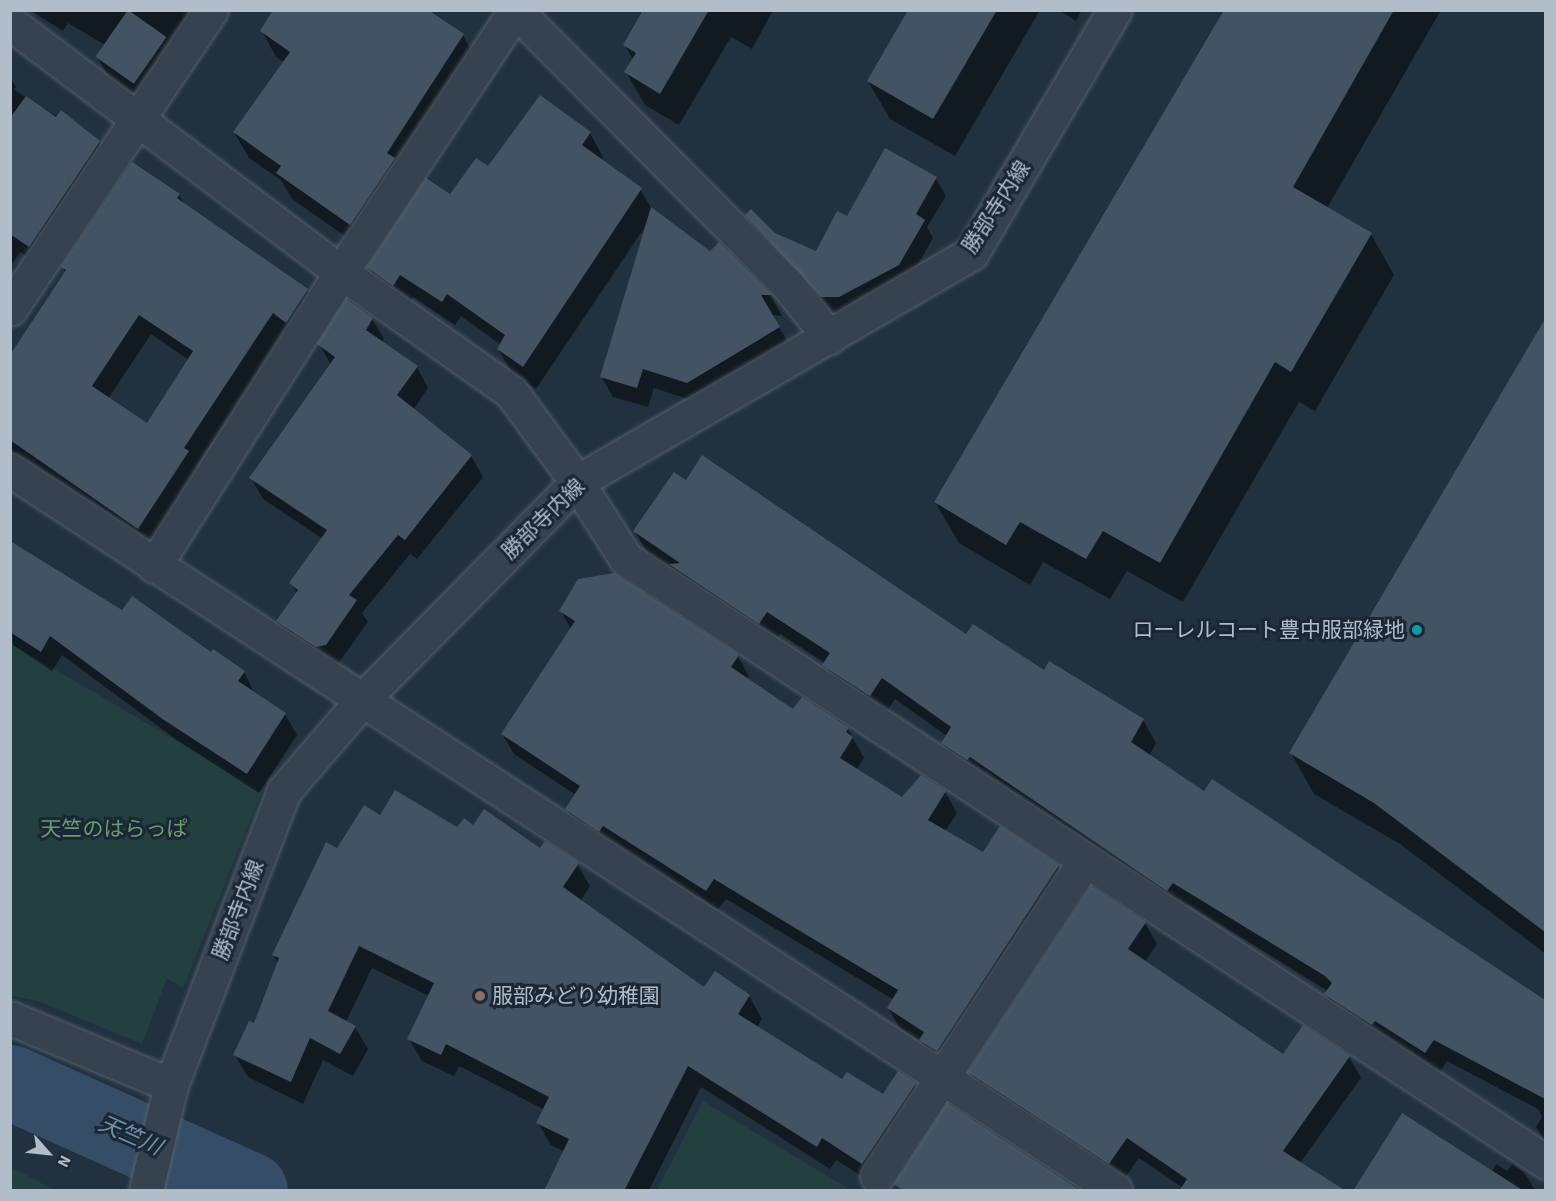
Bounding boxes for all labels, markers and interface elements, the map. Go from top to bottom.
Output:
street label: 勝部寺内線 [957,156,1035,258]
street label: 勝部寺内線 [496,473,590,565]
place label: ローレルコート豊中服部緑地 [1132,617,1405,643]
marker: ローレルコート豊中服部緑地 [1410,623,1424,637]
park label: 天竺のはらっぱ [41,816,187,842]
street label: 勝部寺内線 [207,856,269,964]
place label: 服部みどり幼稚園 [492,983,660,1009]
marker: 服部みどり幼稚園 [473,989,487,1003]
water label: 天竺川 [94,1111,166,1161]
north arrow [18,1123,78,1183]
text: N [52,1151,76,1171]

